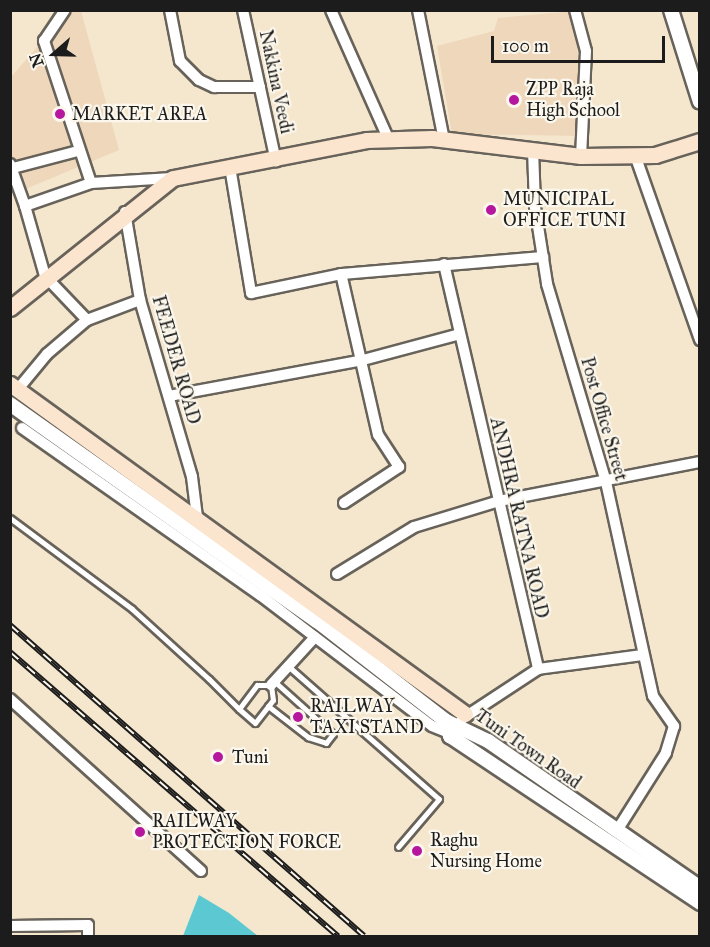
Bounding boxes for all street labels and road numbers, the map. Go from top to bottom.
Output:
street label: Nakkina Veedi [254,28,298,136]
street label: FEEDER ROAD [147,293,205,427]
street label: Post Office Street [576,355,632,483]
street label: ANDHRA RATNA ROAD [485,415,553,621]
street label: Tuni Town Road [471,705,585,793]

